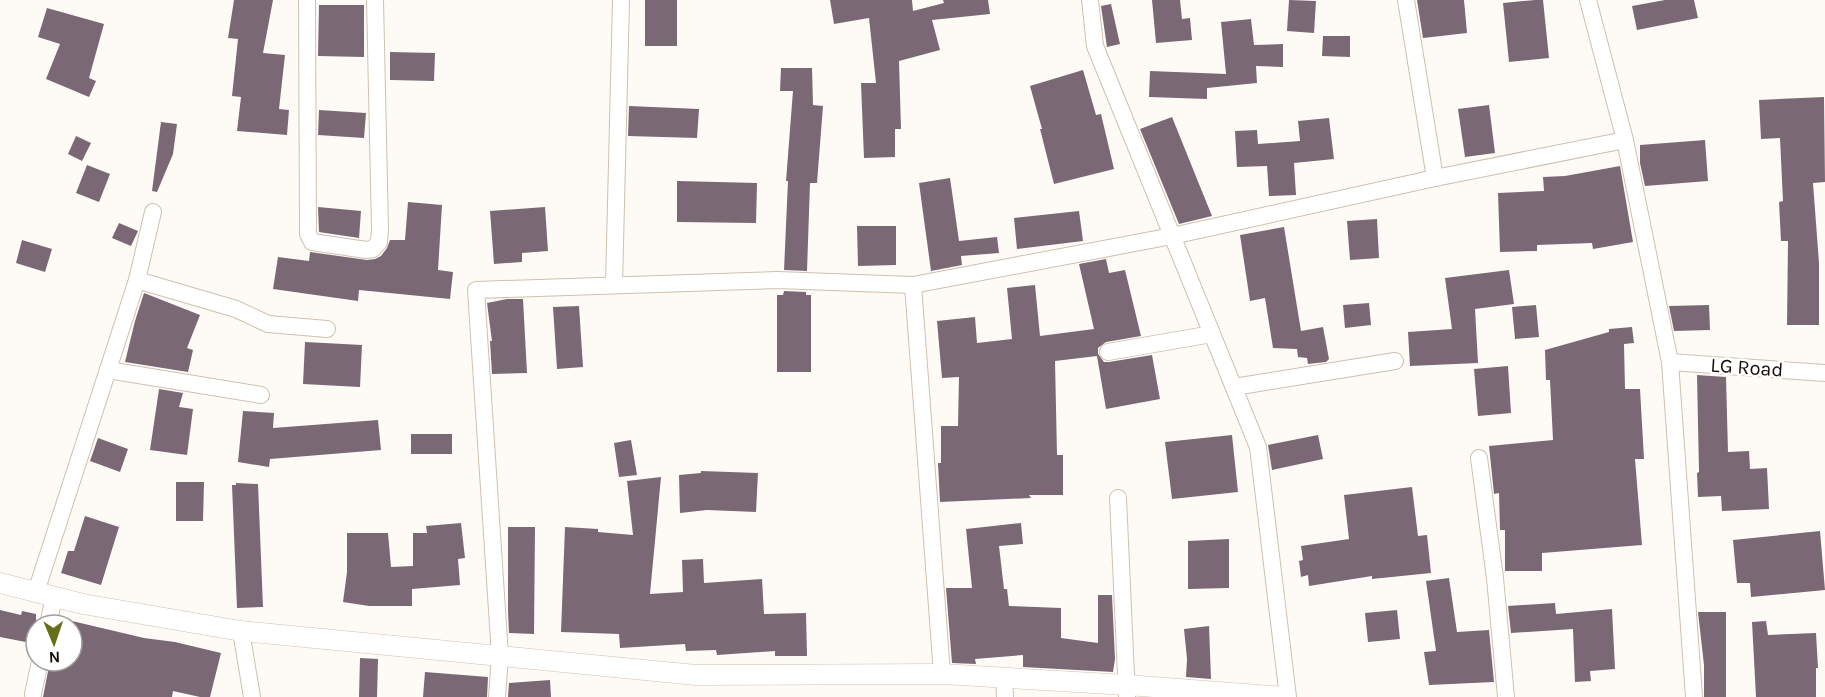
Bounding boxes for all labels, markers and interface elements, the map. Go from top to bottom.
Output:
street label: LG Road [1710,353,1784,382]
north arrow [24,613,84,673]
text: N [48,648,61,667]

